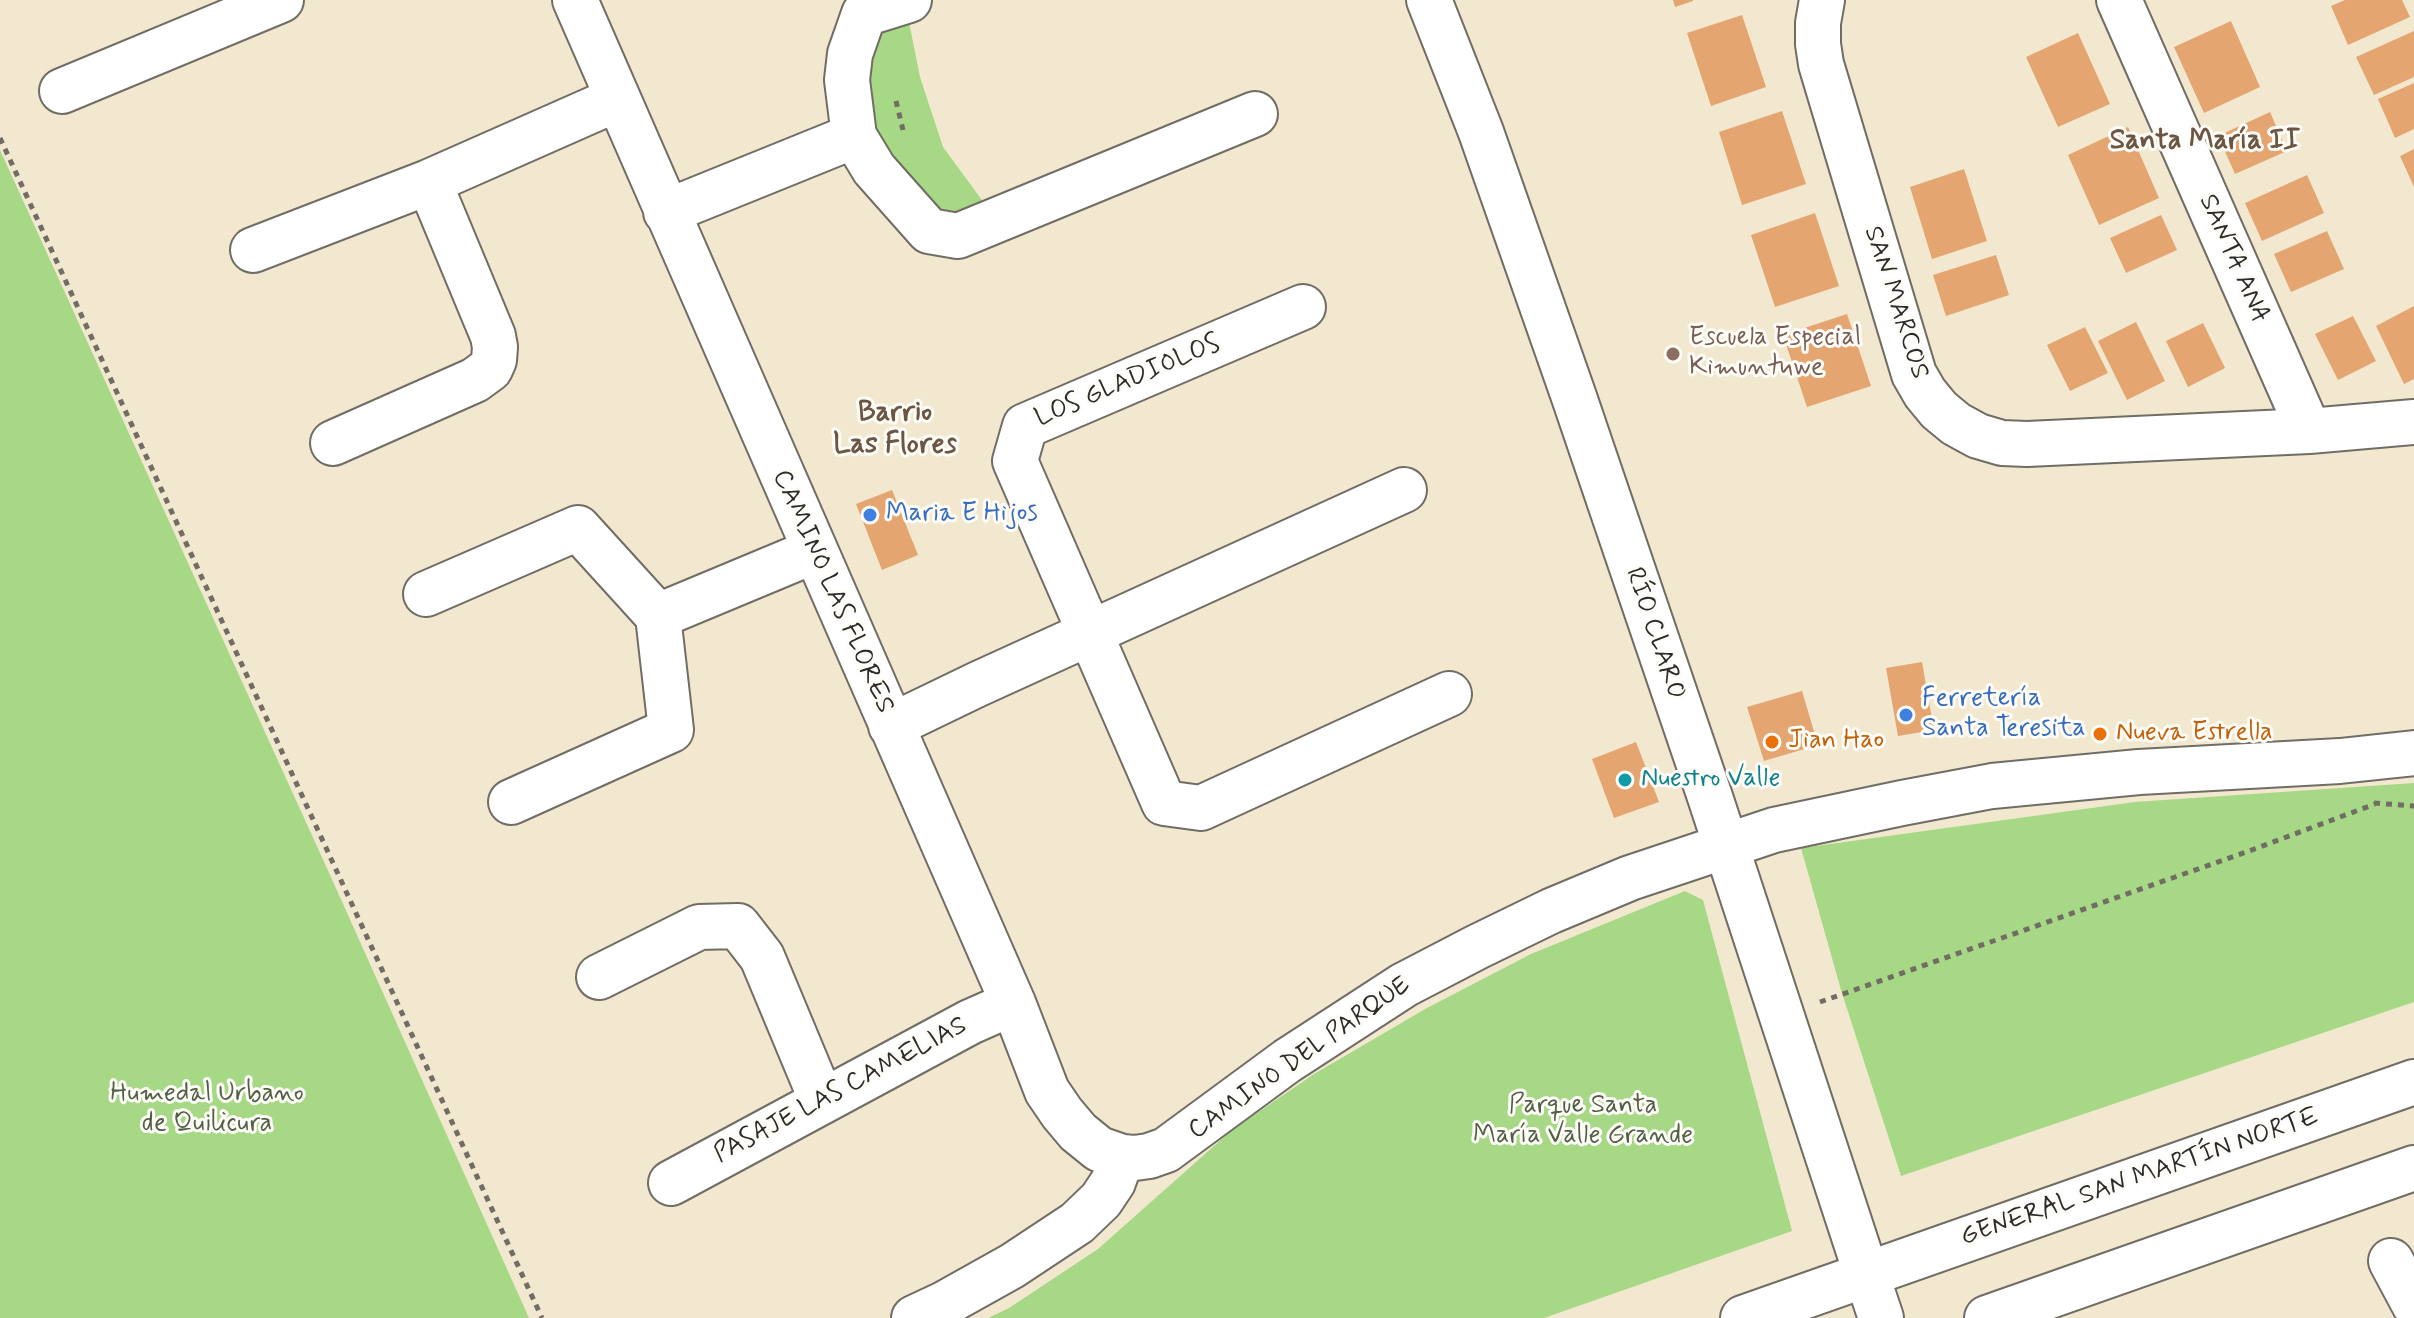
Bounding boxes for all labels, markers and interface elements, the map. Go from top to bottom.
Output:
district label: Santa María II [2110,125,2300,159]
street label: SANTA ANA [2191,190,2275,328]
street label: SAN MARCOS [1856,223,1934,383]
place label: Escuela Especial Kimuntuwe [1689,323,1861,384]
street label: LOS GLADIOLOS [1031,329,1225,435]
marker: Escuela Especial Kimuntuwe [1664,345,1682,363]
district label: Barrio Las Flores [833,397,957,463]
street label: CAMINO LAS FLORES [764,465,900,719]
place label: Maria E Hijos [886,499,1038,531]
marker: Maria E Hijos [861,506,879,524]
street label: RÍO CLARO [1617,564,1691,704]
place label: Ferretería Santa Teresita [1922,684,2086,746]
marker: Ferretería Santa Teresita [1897,706,1915,724]
place label: Nueva Estrella [2116,718,2272,750]
marker: Nueva Estrella [2091,725,2109,743]
place label: Jian Hao [1788,726,1884,758]
marker: Jian Hao [1763,733,1781,751]
place label: Nuestro Valle [1641,764,1781,796]
marker: Nuestro Valle [1616,771,1634,789]
street label: CAMINO DEL PARQUE [1183,971,1417,1147]
street label: PASAJE LAS CAMELIAS [709,1011,973,1171]
park label: Humedal Urbano de Quilicura [110,1079,304,1140]
park label: Parque Santa María Valle Grande [1473,1091,1693,1152]
street label: GENERAL SAN MARTÍN NORTE [1957,1102,2323,1254]

